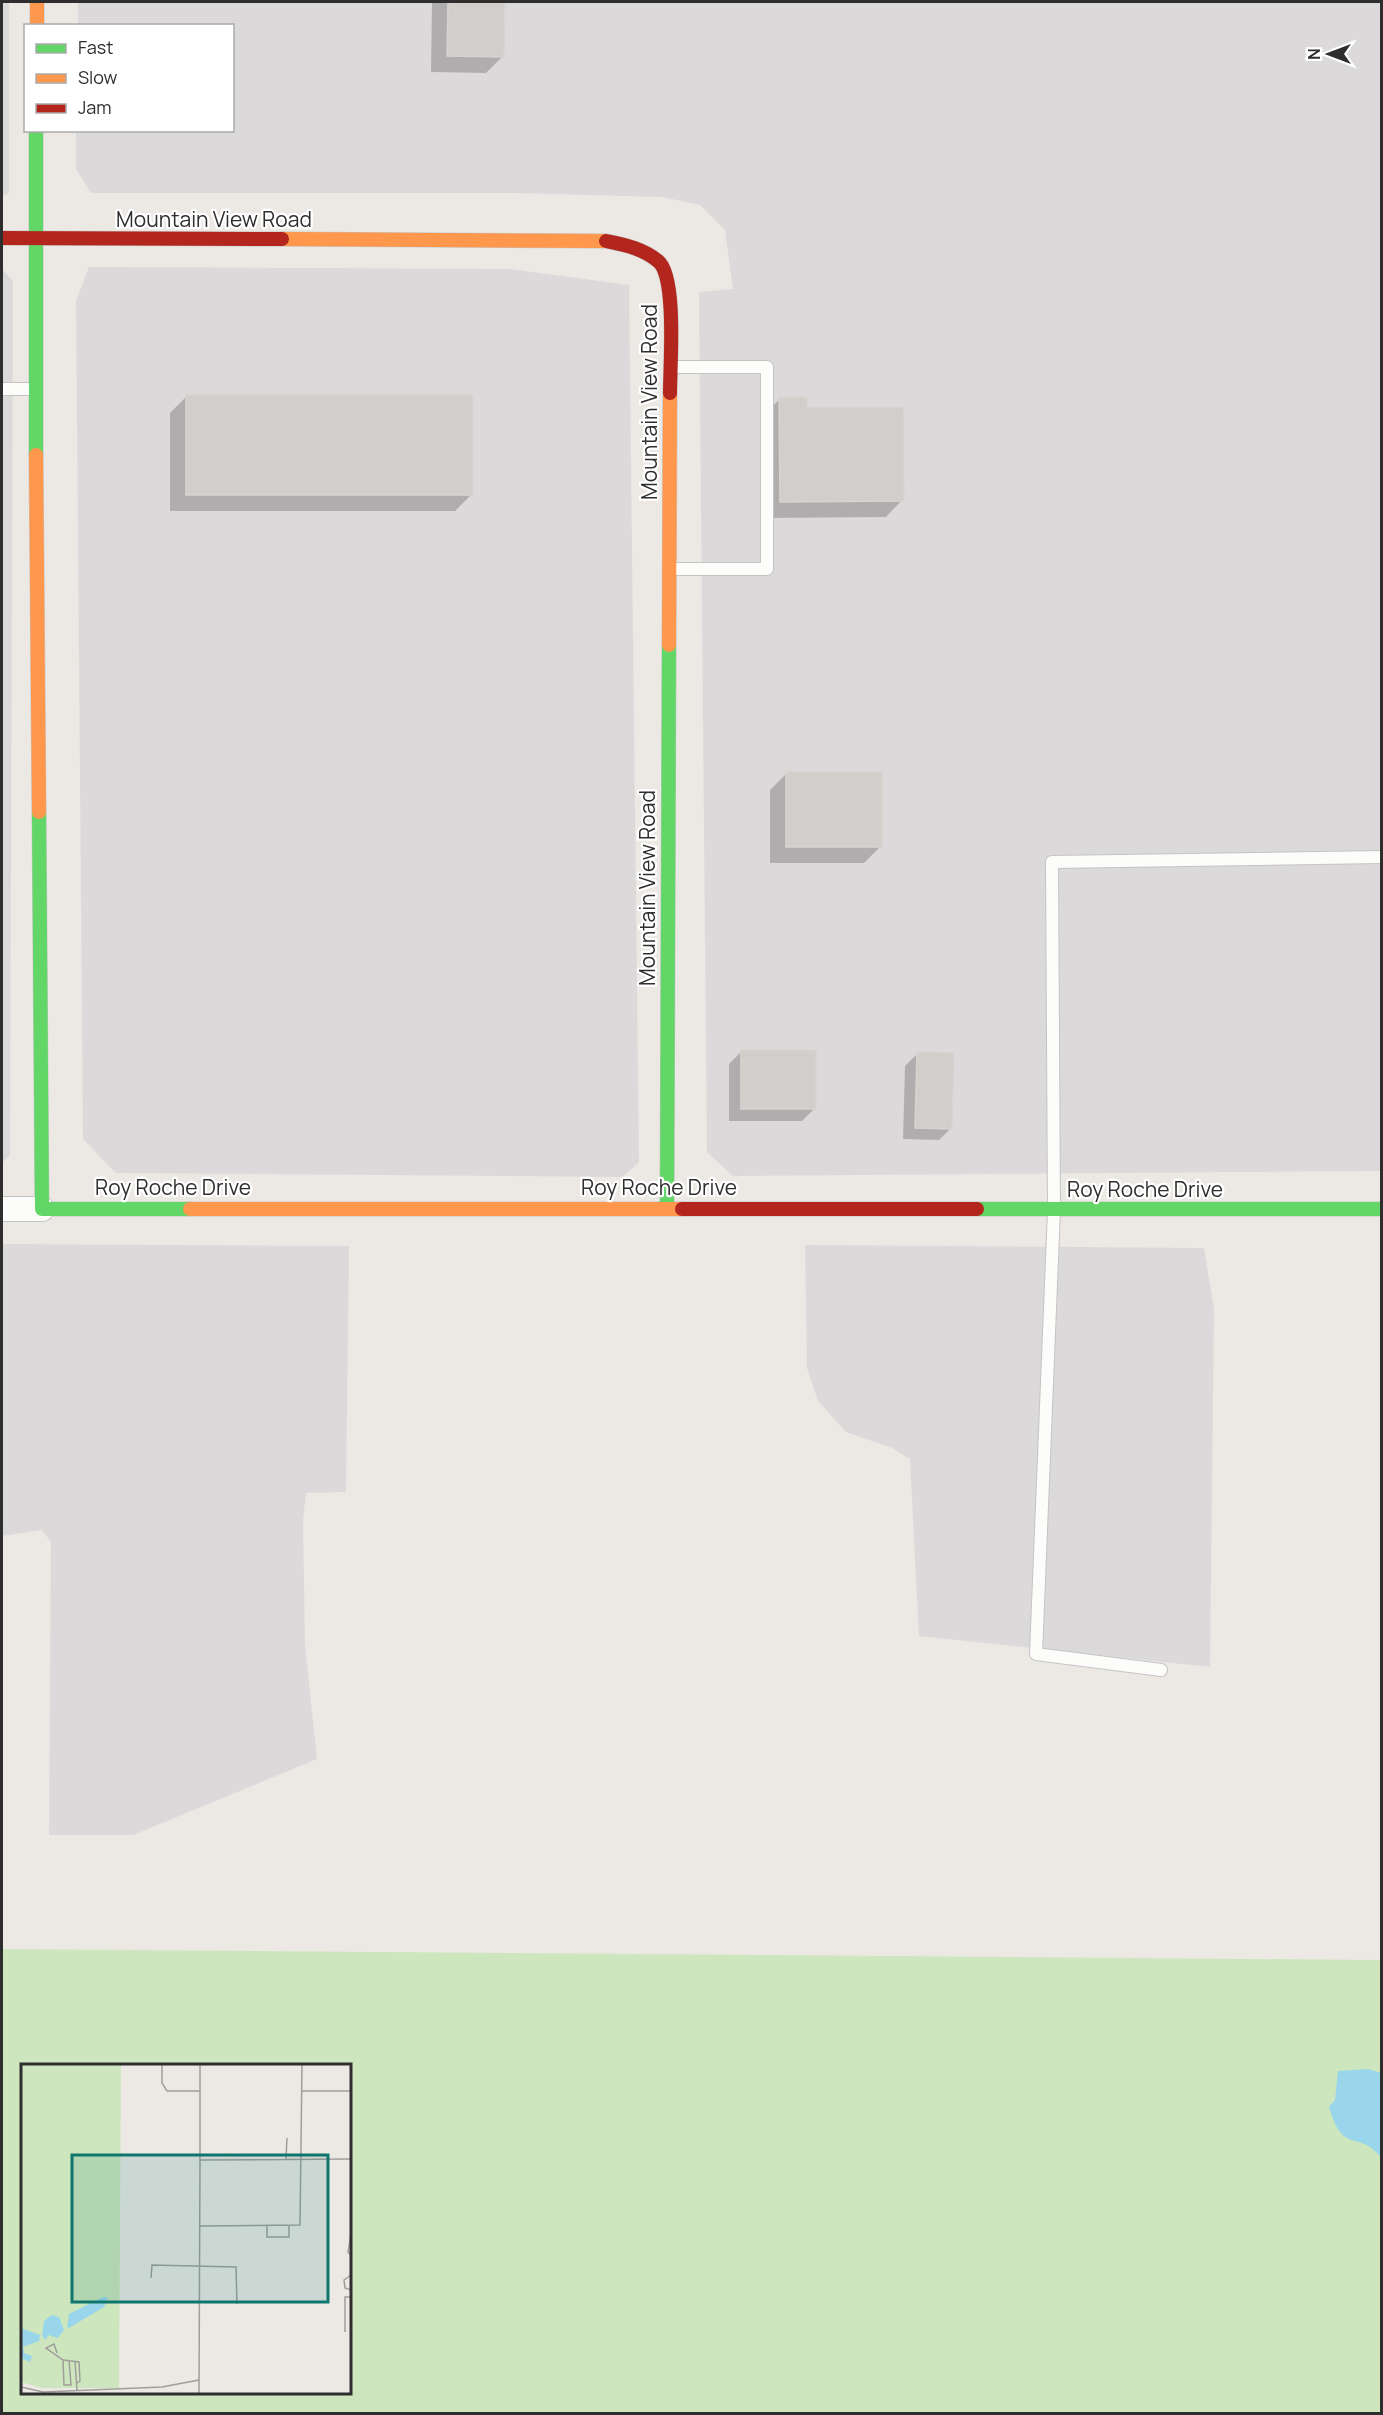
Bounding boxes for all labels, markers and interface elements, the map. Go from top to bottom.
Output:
legend [24,24,234,132]
north arrow [1299,24,1359,84]
text: Fast [78,35,113,59]
text: N [1303,48,1325,60]
text: Slow [78,65,118,89]
text: Jam [78,95,112,119]
street label: Mountain View Road [116,205,312,233]
street label: Mountain View Road [635,304,663,500]
street label: Mountain View Road [633,790,661,986]
street label: Roy Roche Drive [95,1173,251,1201]
street label: Roy Roche Drive [581,1173,737,1201]
street label: Roy Roche Drive [1067,1175,1223,1203]
inset map [21,2064,351,2394]

